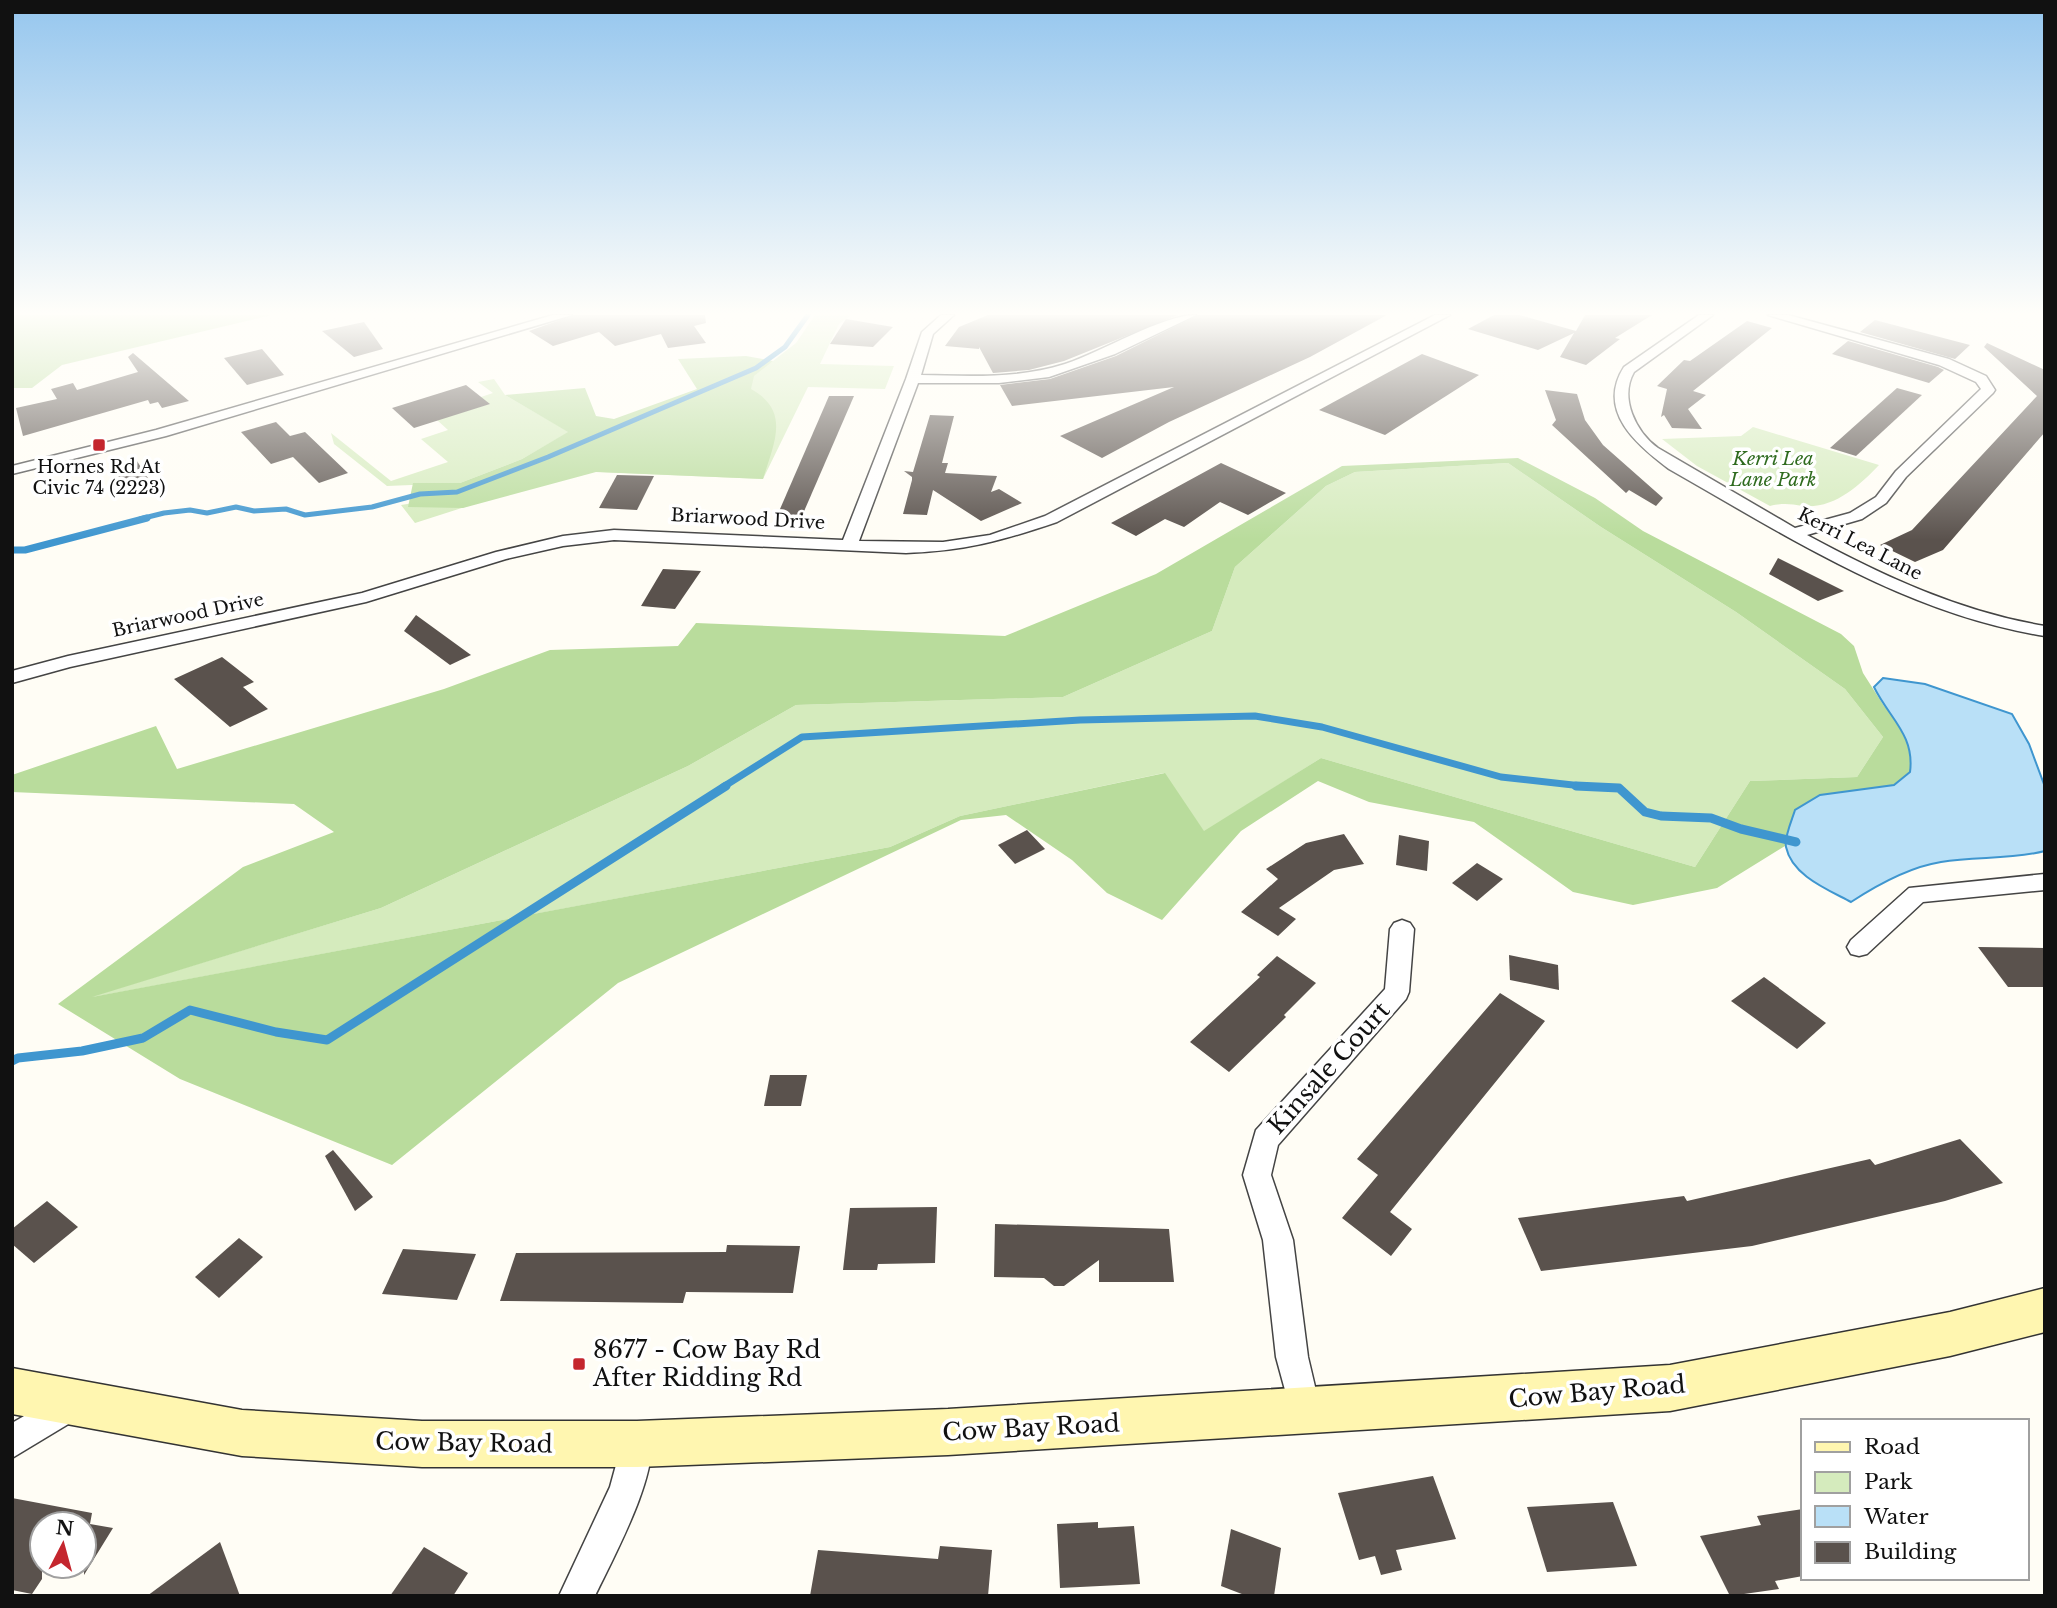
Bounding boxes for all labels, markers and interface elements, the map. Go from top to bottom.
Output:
marker: Hornes Rd At Civic 74 (2223) [91,437,107,453]
park label: Kerri Lea Lane Park [1729,448,1816,491]
place label: Hornes Rd At Civic 74 (2223) [33,456,165,499]
street label: Kerri Lea Lane [1794,503,1926,585]
street label: Briarwood Drive [670,504,826,534]
street label: Briarwood Drive [110,588,266,642]
street label: Kinsale Court [1262,996,1395,1140]
place label: 8677 - Cow Bay Rd After Ridding Rd [592,1335,821,1392]
marker: 8677 - Cow Bay Rd After Ridding Rd [571,1356,587,1372]
street label: Cow Bay Road [1507,1369,1687,1414]
street label: Cow Bay Road [941,1408,1120,1447]
legend [1801,1419,2029,1580]
street label: Cow Bay Road [375,1426,553,1459]
text: Road [1864,1434,1920,1460]
text: Park [1864,1469,1913,1495]
text: Water [1863,1504,1928,1530]
north arrow [28,1510,98,1580]
text: N [55,1516,75,1541]
text: Building [1864,1539,1957,1565]

